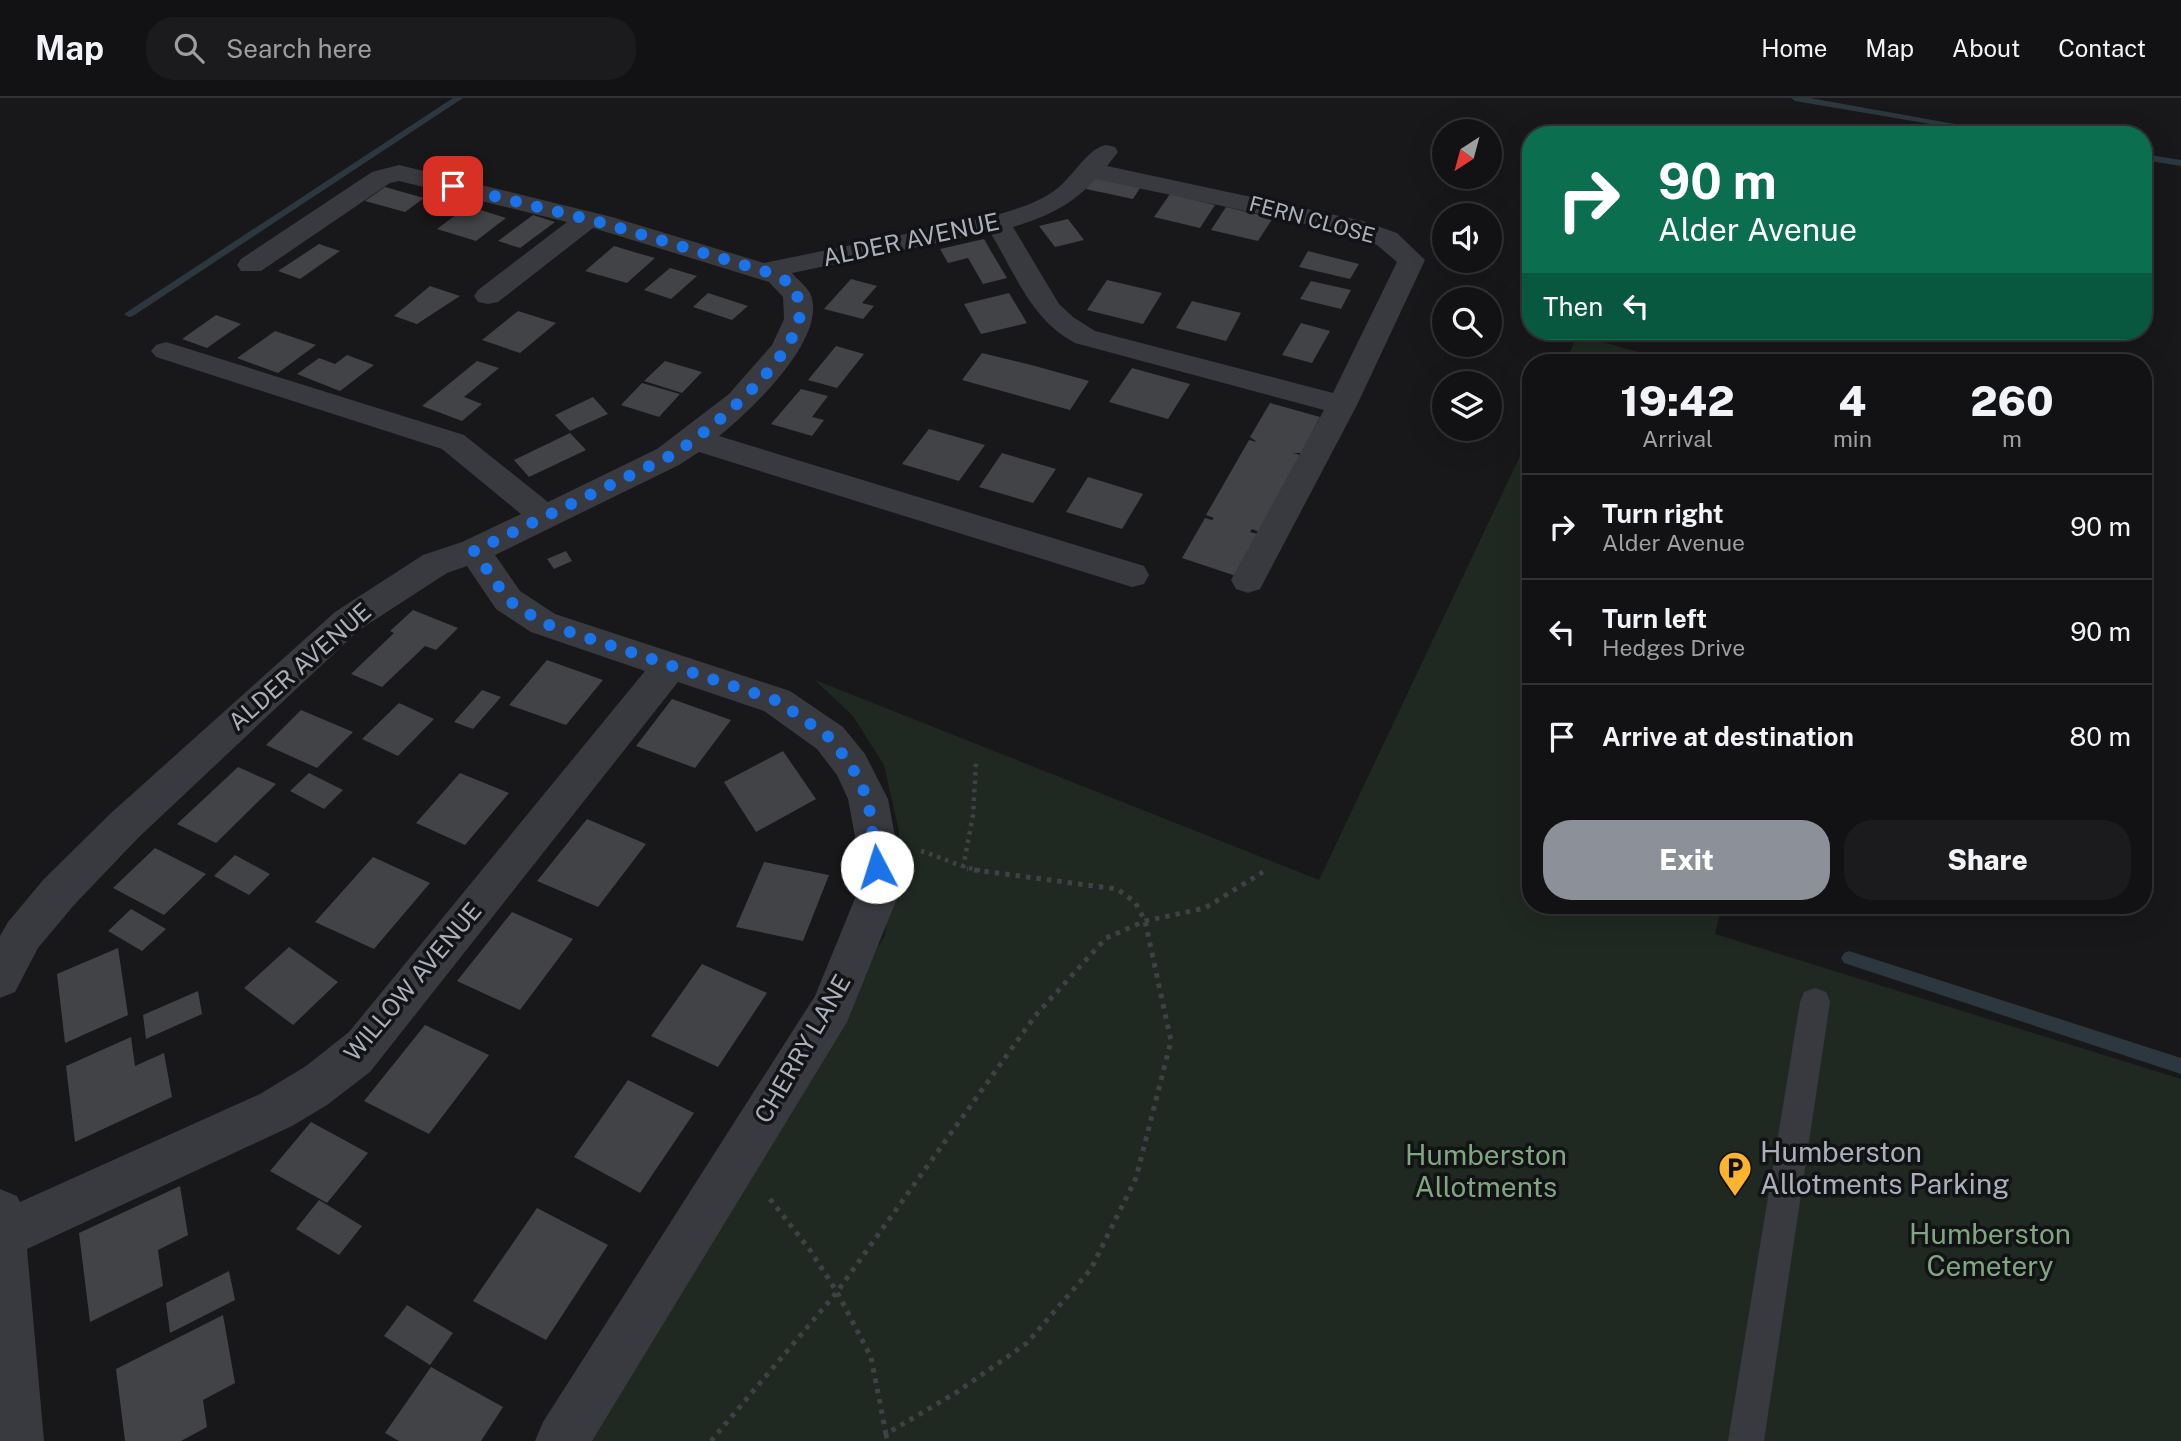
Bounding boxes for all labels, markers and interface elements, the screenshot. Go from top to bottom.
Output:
search box [146,17,636,80]
text: Map [35,29,104,67]
icon: search [170,29,208,67]
text: Search here [226,33,372,64]
text: Home [1761,34,1827,62]
text: Map [1865,34,1914,62]
text: About [1952,34,2020,62]
text: Contact [2058,34,2146,62]
north arrow [1432,119,1502,189]
map controls [1432,119,1502,441]
text: 90 m [1658,152,1777,210]
icon: right [1543,154,1634,245]
pin [423,156,483,216]
icon: arrive [434,167,472,205]
street label: FERN CLOSE [1246,191,1378,248]
button: sound [1432,203,1502,273]
street label: ALDER AVENUE [820,207,1002,271]
text: Alder Avenue [1658,211,1857,248]
button: search [1432,287,1502,357]
icon: left [1617,287,1655,325]
text: Then [1543,291,1603,322]
button: layers [1432,371,1502,441]
text: 19:42 [1620,376,1735,425]
text: 4 [1838,376,1866,425]
text: 260 [1970,376,2054,425]
text: Arrival [1642,425,1713,452]
text: min [1833,425,1872,452]
text: m [2002,425,2022,452]
text: Turn right [1602,498,1724,529]
icon: right [1543,508,1581,546]
text: 90 m [2070,511,2131,542]
text: Alder Avenue [1602,529,1745,556]
street label: ALDER AVENUE [222,597,376,736]
text: Turn left [1602,603,1707,634]
icon: left [1543,613,1581,651]
text: 90 m [2070,616,2131,647]
text: Hedges Drive [1602,634,1745,661]
icon: arrive [1543,718,1581,756]
text: Arrive at destination [1602,721,1854,752]
text: 80 m [2070,721,2131,752]
button: Exit [1543,820,1830,900]
button: Share [1844,820,2131,900]
position arrow [840,830,914,904]
street label: WILLOW AVENUE [338,897,487,1066]
street label: CHERRY LANE [748,969,856,1128]
place label: Humberston Allotments Parking [1760,1135,2010,1200]
park label: Humberston Allotments [1405,1138,1567,1203]
parking icon: Humberston Allotments Parking [1716,1149,1754,1198]
park label: Humberston Cemetery [1909,1217,2071,1282]

